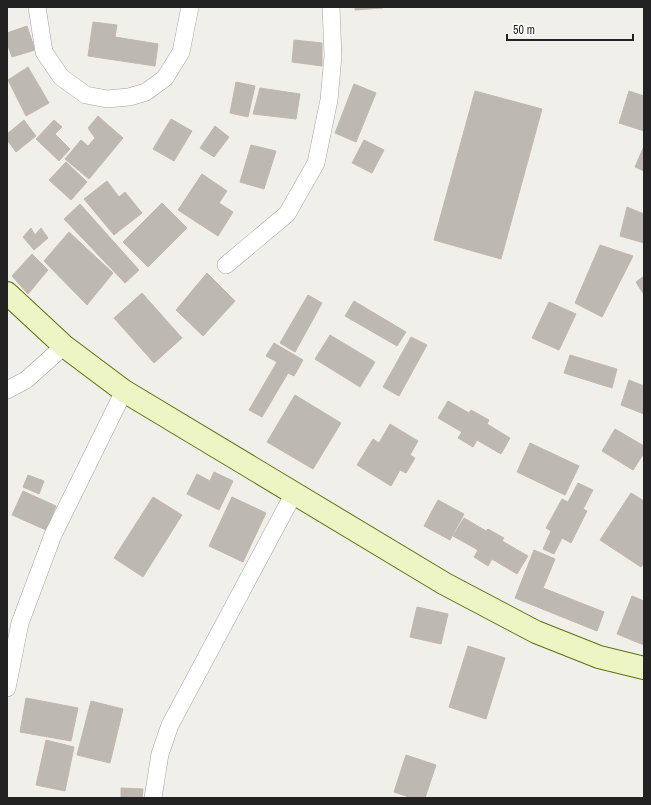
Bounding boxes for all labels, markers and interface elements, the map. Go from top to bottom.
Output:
scale bar [507,16,633,42]
text: 50 m [513,22,535,38]

